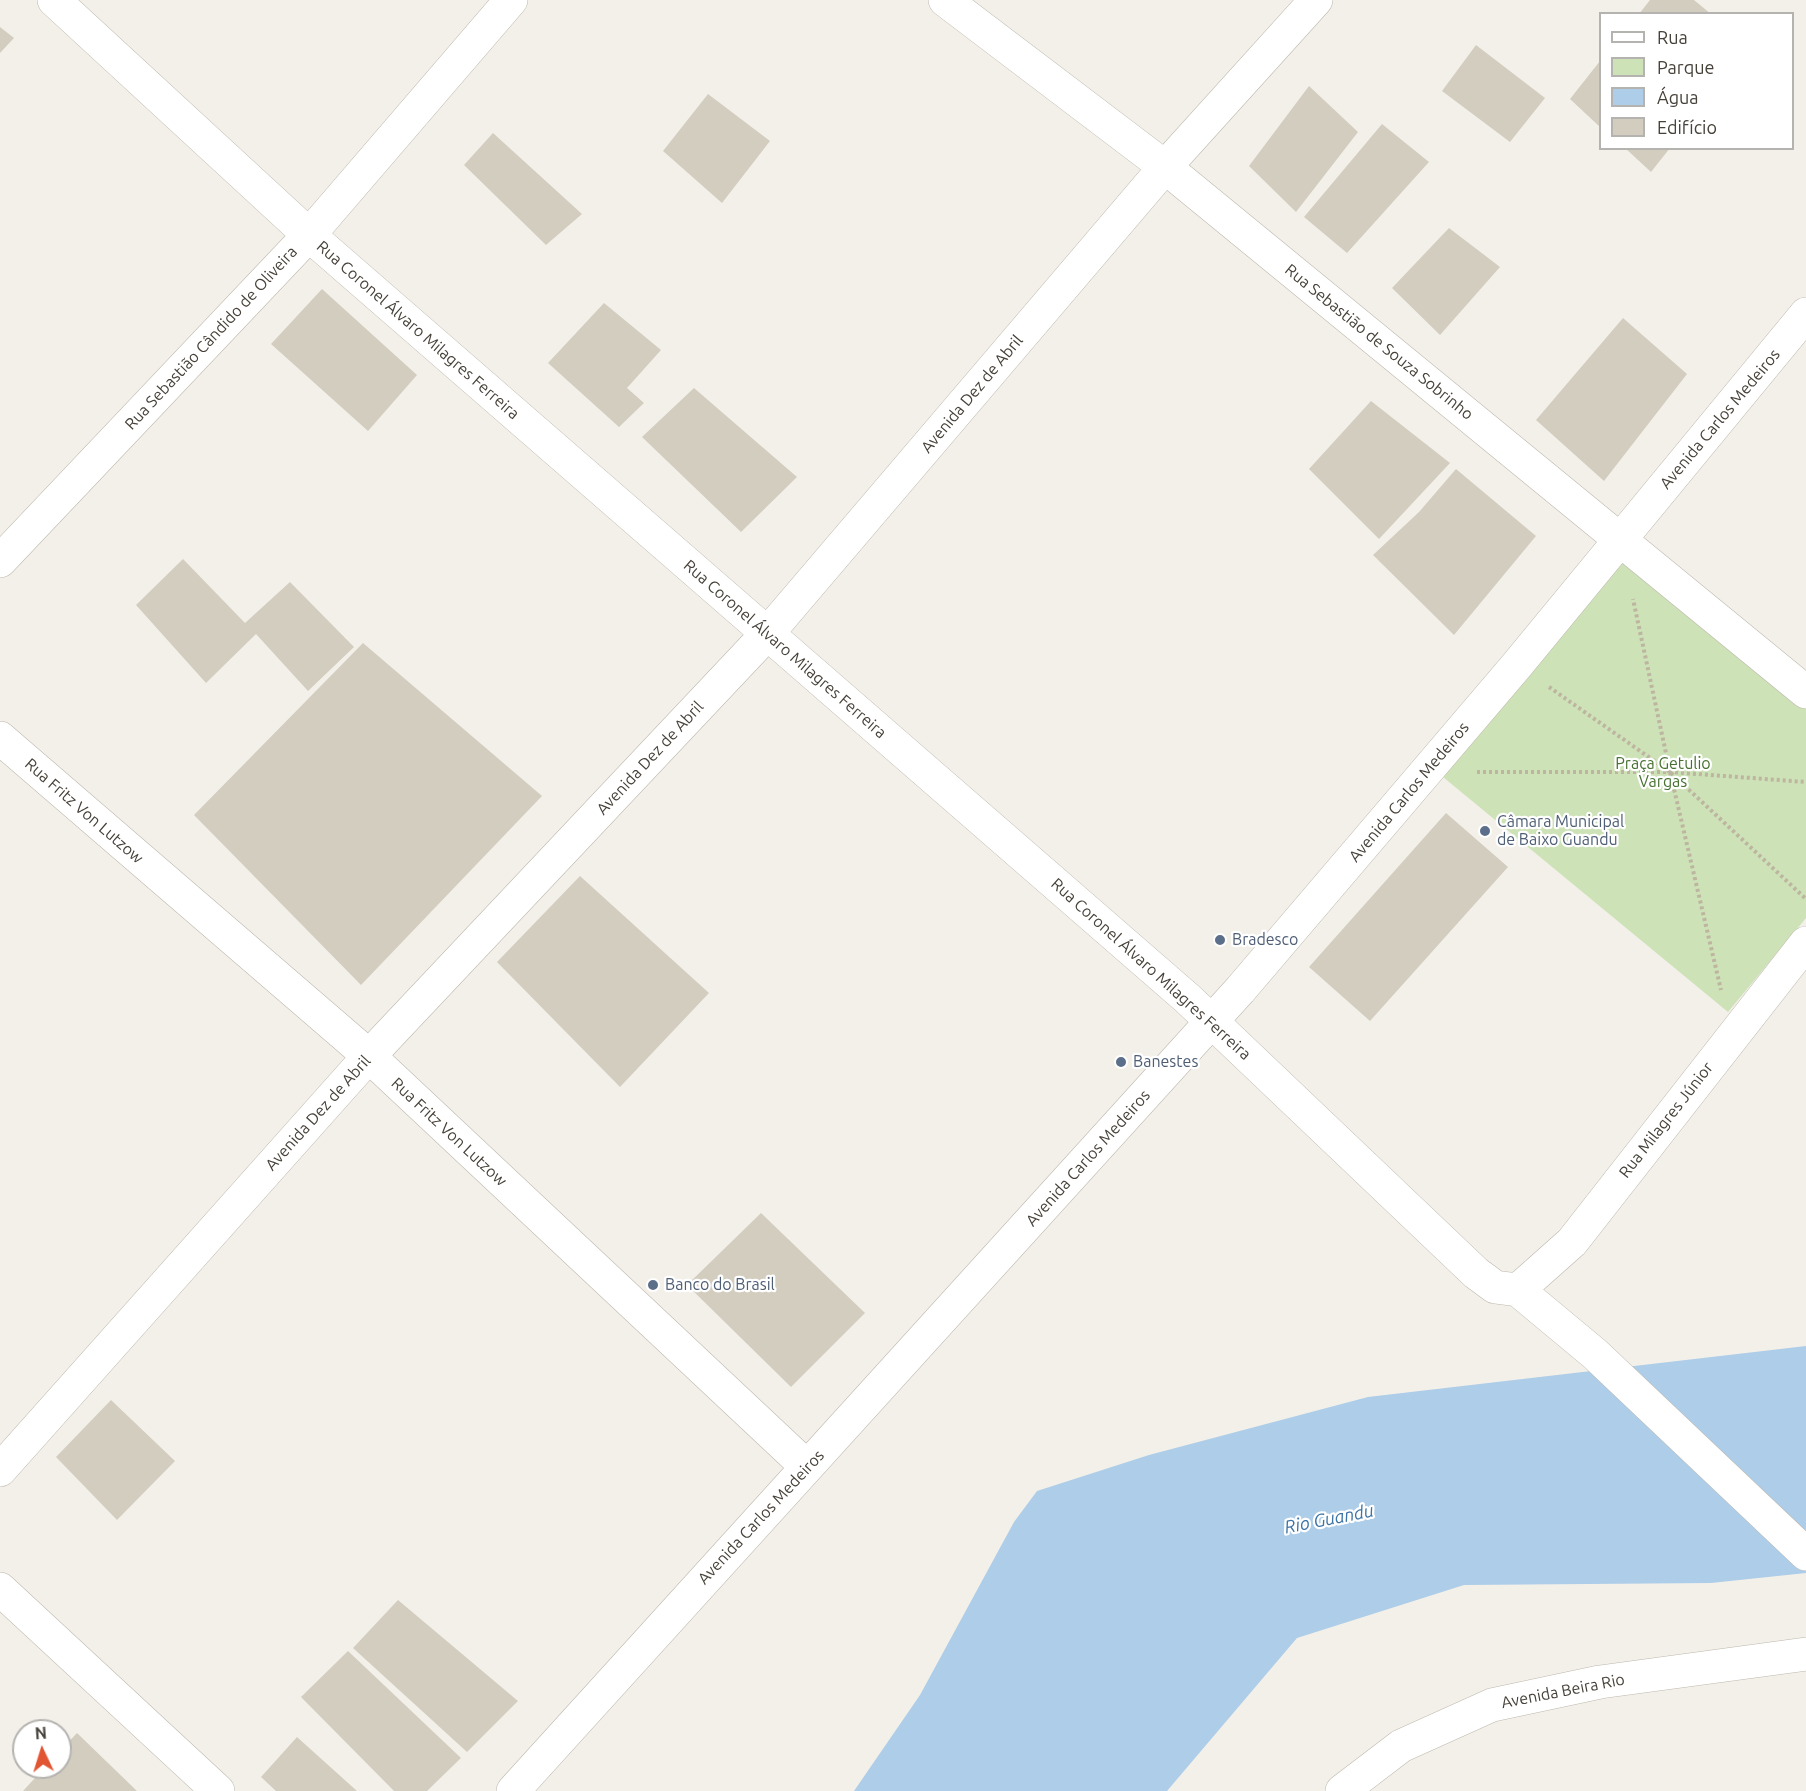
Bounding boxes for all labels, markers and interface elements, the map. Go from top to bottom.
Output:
legend [1599,12,1794,150]
text: Rua [1657,27,1688,47]
text: Parque [1657,57,1714,77]
text: Água [1657,87,1699,107]
text: Edifício [1657,117,1717,137]
street label: Rua Coronel Álvaro Milagres Ferreira [313,237,523,423]
street label: Rua Sebastião Cândido de Oliveira [121,242,301,434]
street label: Rua Sebastião de Souza Sobrinho [1281,260,1477,424]
street label: Avenida Dez de Abril [917,331,1027,457]
street label: Avenida Carlos Medeiros [1656,345,1784,493]
street label: Rua Coronel Álvaro Milagres Ferreira [680,556,890,742]
street label: Avenida Dez de Abril [593,697,707,819]
street label: Avenida Carlos Medeiros [1345,718,1473,866]
street label: Rua Fritz Von Lutzow [21,754,147,868]
park label: Praça Getulio Vargas [1615,754,1711,792]
place label: Câmara Municipal de Baixo Guandu [1497,812,1624,850]
marker: Câmara Municipal de Baixo Guandu [1478,824,1492,838]
street label: Rua Coronel Álvaro Milagres Ferreira [1047,874,1255,1064]
place label: Bradesco [1232,930,1298,950]
marker: Bradesco [1213,933,1227,947]
street label: Avenida Dez de Abril [261,1052,375,1174]
place label: Banestes [1133,1052,1198,1072]
marker: Banestes [1114,1055,1128,1069]
street label: Rua Milagres Júnior [1615,1058,1717,1182]
street label: Rua Fritz Von Lutzow [387,1074,511,1190]
street label: Avenida Carlos Medeiros [1022,1086,1154,1230]
place label: Banco do Brasil [665,1275,775,1295]
marker: Banco do Brasil [646,1278,660,1292]
street label: Avenida Carlos Medeiros [694,1446,828,1588]
water label: Rio Guandu [1283,1500,1375,1538]
street label: Avenida Beira Rio [1500,1670,1626,1712]
north arrow [12,1719,72,1779]
text: N [34,1724,47,1742]

